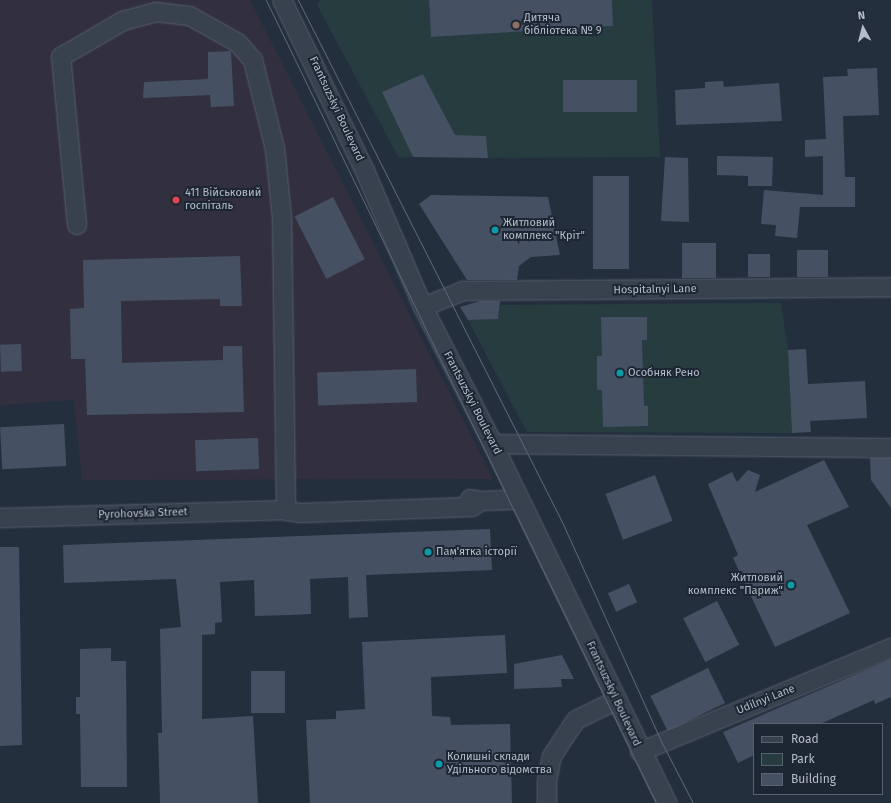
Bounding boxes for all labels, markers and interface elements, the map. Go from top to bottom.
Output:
north arrow [843,8,883,48]
text: N [857,9,866,22]
place label: Дитяча бібліотека № 9 [524,12,601,38]
marker: Дитяча бібліотека № 9 [511,20,521,30]
street label: Frantsuzskyi Boulevard [306,55,366,163]
place label: 411 Військовий госпіталь [185,187,261,213]
marker: 411 Військовий госпіталь [170,194,182,206]
place label: Житловий комплекс "Кріт" [503,217,585,243]
marker: Житловий комплекс "Кріт" [490,225,500,235]
street label: Hospitalnyi Lane [613,283,697,297]
street label: Frantsuzskyi Boulevard [440,349,504,457]
place label: Особняк Рено [628,366,700,380]
marker: Особняк Рено [615,368,625,378]
street label: Pyrohovska Street [98,506,188,522]
place label: Пам'ятка історії [436,545,517,559]
marker: Пам'ятка історії [423,547,433,557]
place label: Житловий комплекс "Париж" [688,572,783,598]
marker: Житловий комплекс "Париж" [786,580,796,590]
street label: Frantsuzskyi Boulevard [583,640,643,748]
street label: Udilnyi Lane [735,682,797,718]
legend [753,723,883,795]
text: Road [791,732,819,746]
place label: Колишні склади Удільного відомства [447,751,552,777]
text: Park [791,752,815,766]
marker: Колишні склади Удільного відомства [434,759,444,769]
text: Building [791,772,836,786]

